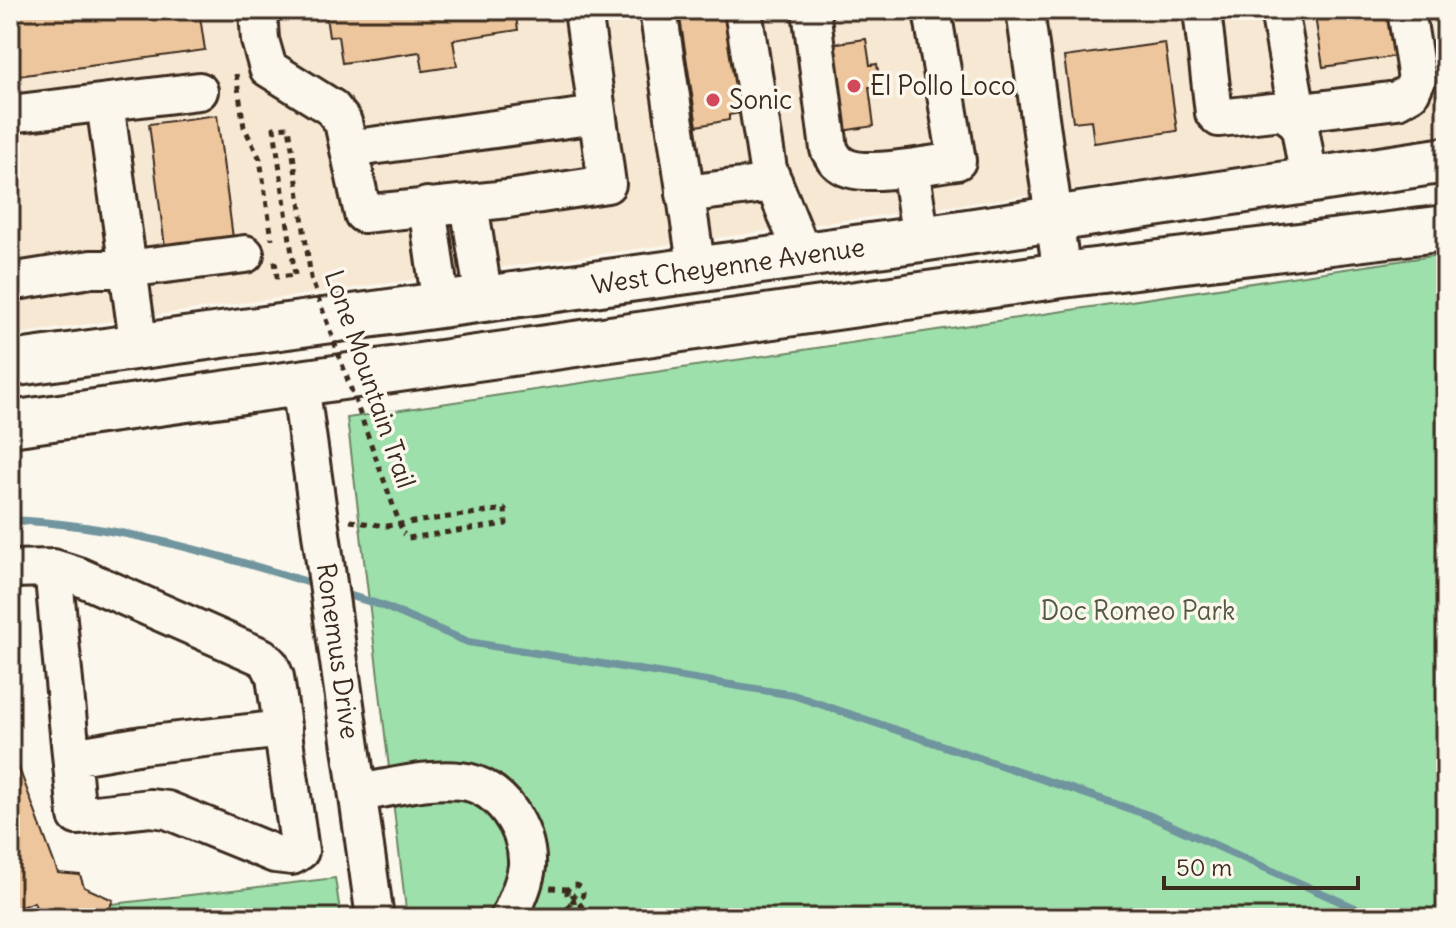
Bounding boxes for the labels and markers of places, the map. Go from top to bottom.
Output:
place label: El Pollo Loco [870,69,1016,102]
marker: El Pollo Loco [845,77,863,95]
place label: Sonic [729,83,792,116]
marker: Sonic [704,91,722,109]

